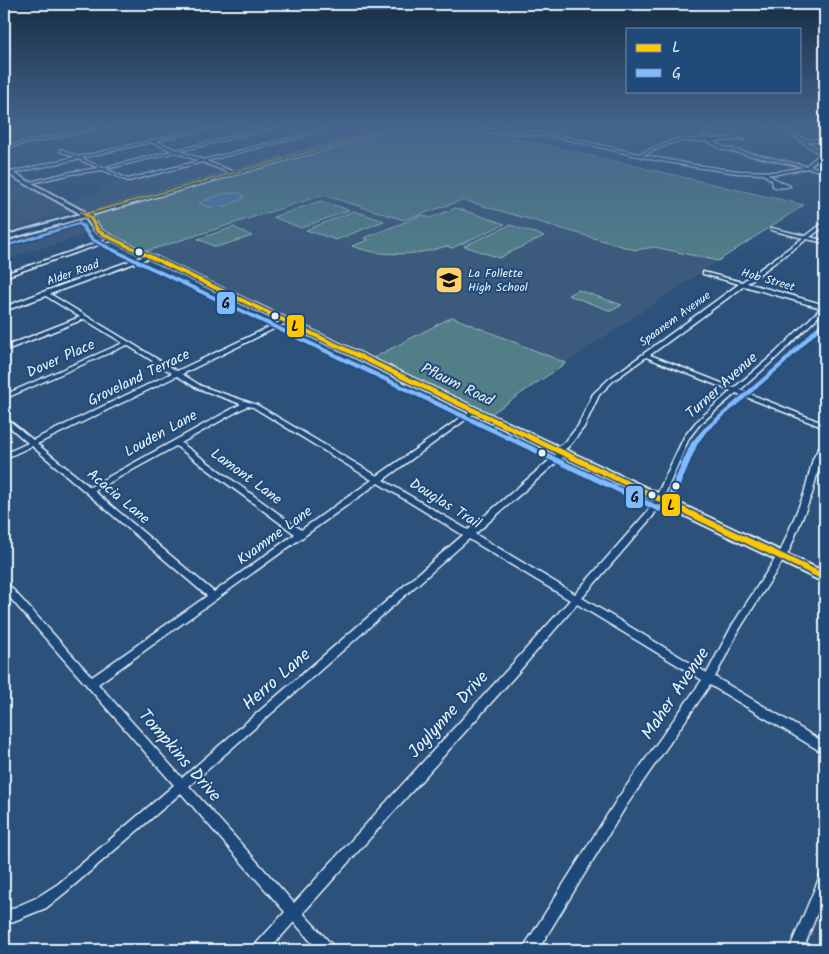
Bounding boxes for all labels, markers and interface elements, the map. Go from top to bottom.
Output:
legend [626,28,802,92]
text: L [672,36,680,60]
text: G [672,62,681,86]
unlabelled marker [134,247,144,257]
street label: Alder Road [44,254,103,291]
street label: Hob Street [739,263,797,297]
place label: La Follette High School [468,264,528,297]
school or university icon: La Follette High School [434,265,464,295]
street label: Spaanem Avenue [635,286,715,352]
line badge: G [216,291,236,315]
text: G [222,293,230,315]
unlabelled marker [270,311,280,321]
line badge: L [286,314,305,338]
text: L [291,316,299,338]
street label: Dover Place [23,333,99,385]
street label: Groveland Terrace [84,343,195,413]
street label: Turner Avenue [680,347,764,425]
street label: Pflaum Road [416,357,498,413]
street label: Louden Lane [120,404,202,464]
street label: Lamont Lane [205,443,287,511]
unlabelled marker [537,448,547,458]
street label: Acacia Lane [81,463,155,531]
street label: Douglas Trail [404,472,486,536]
unlabelled marker [671,481,681,491]
line badge: G [625,485,644,509]
text: G [631,487,639,509]
unlabelled marker [647,490,657,500]
line badge: L [661,493,681,517]
text: L [667,495,675,517]
street label: Kvamme Lane [232,500,318,572]
street label: Herro Lane [236,642,318,718]
street label: Maher Avenue [634,642,718,746]
street label: Joylynne Drive [401,664,497,766]
street label: Tompkins Drive [130,703,228,809]

